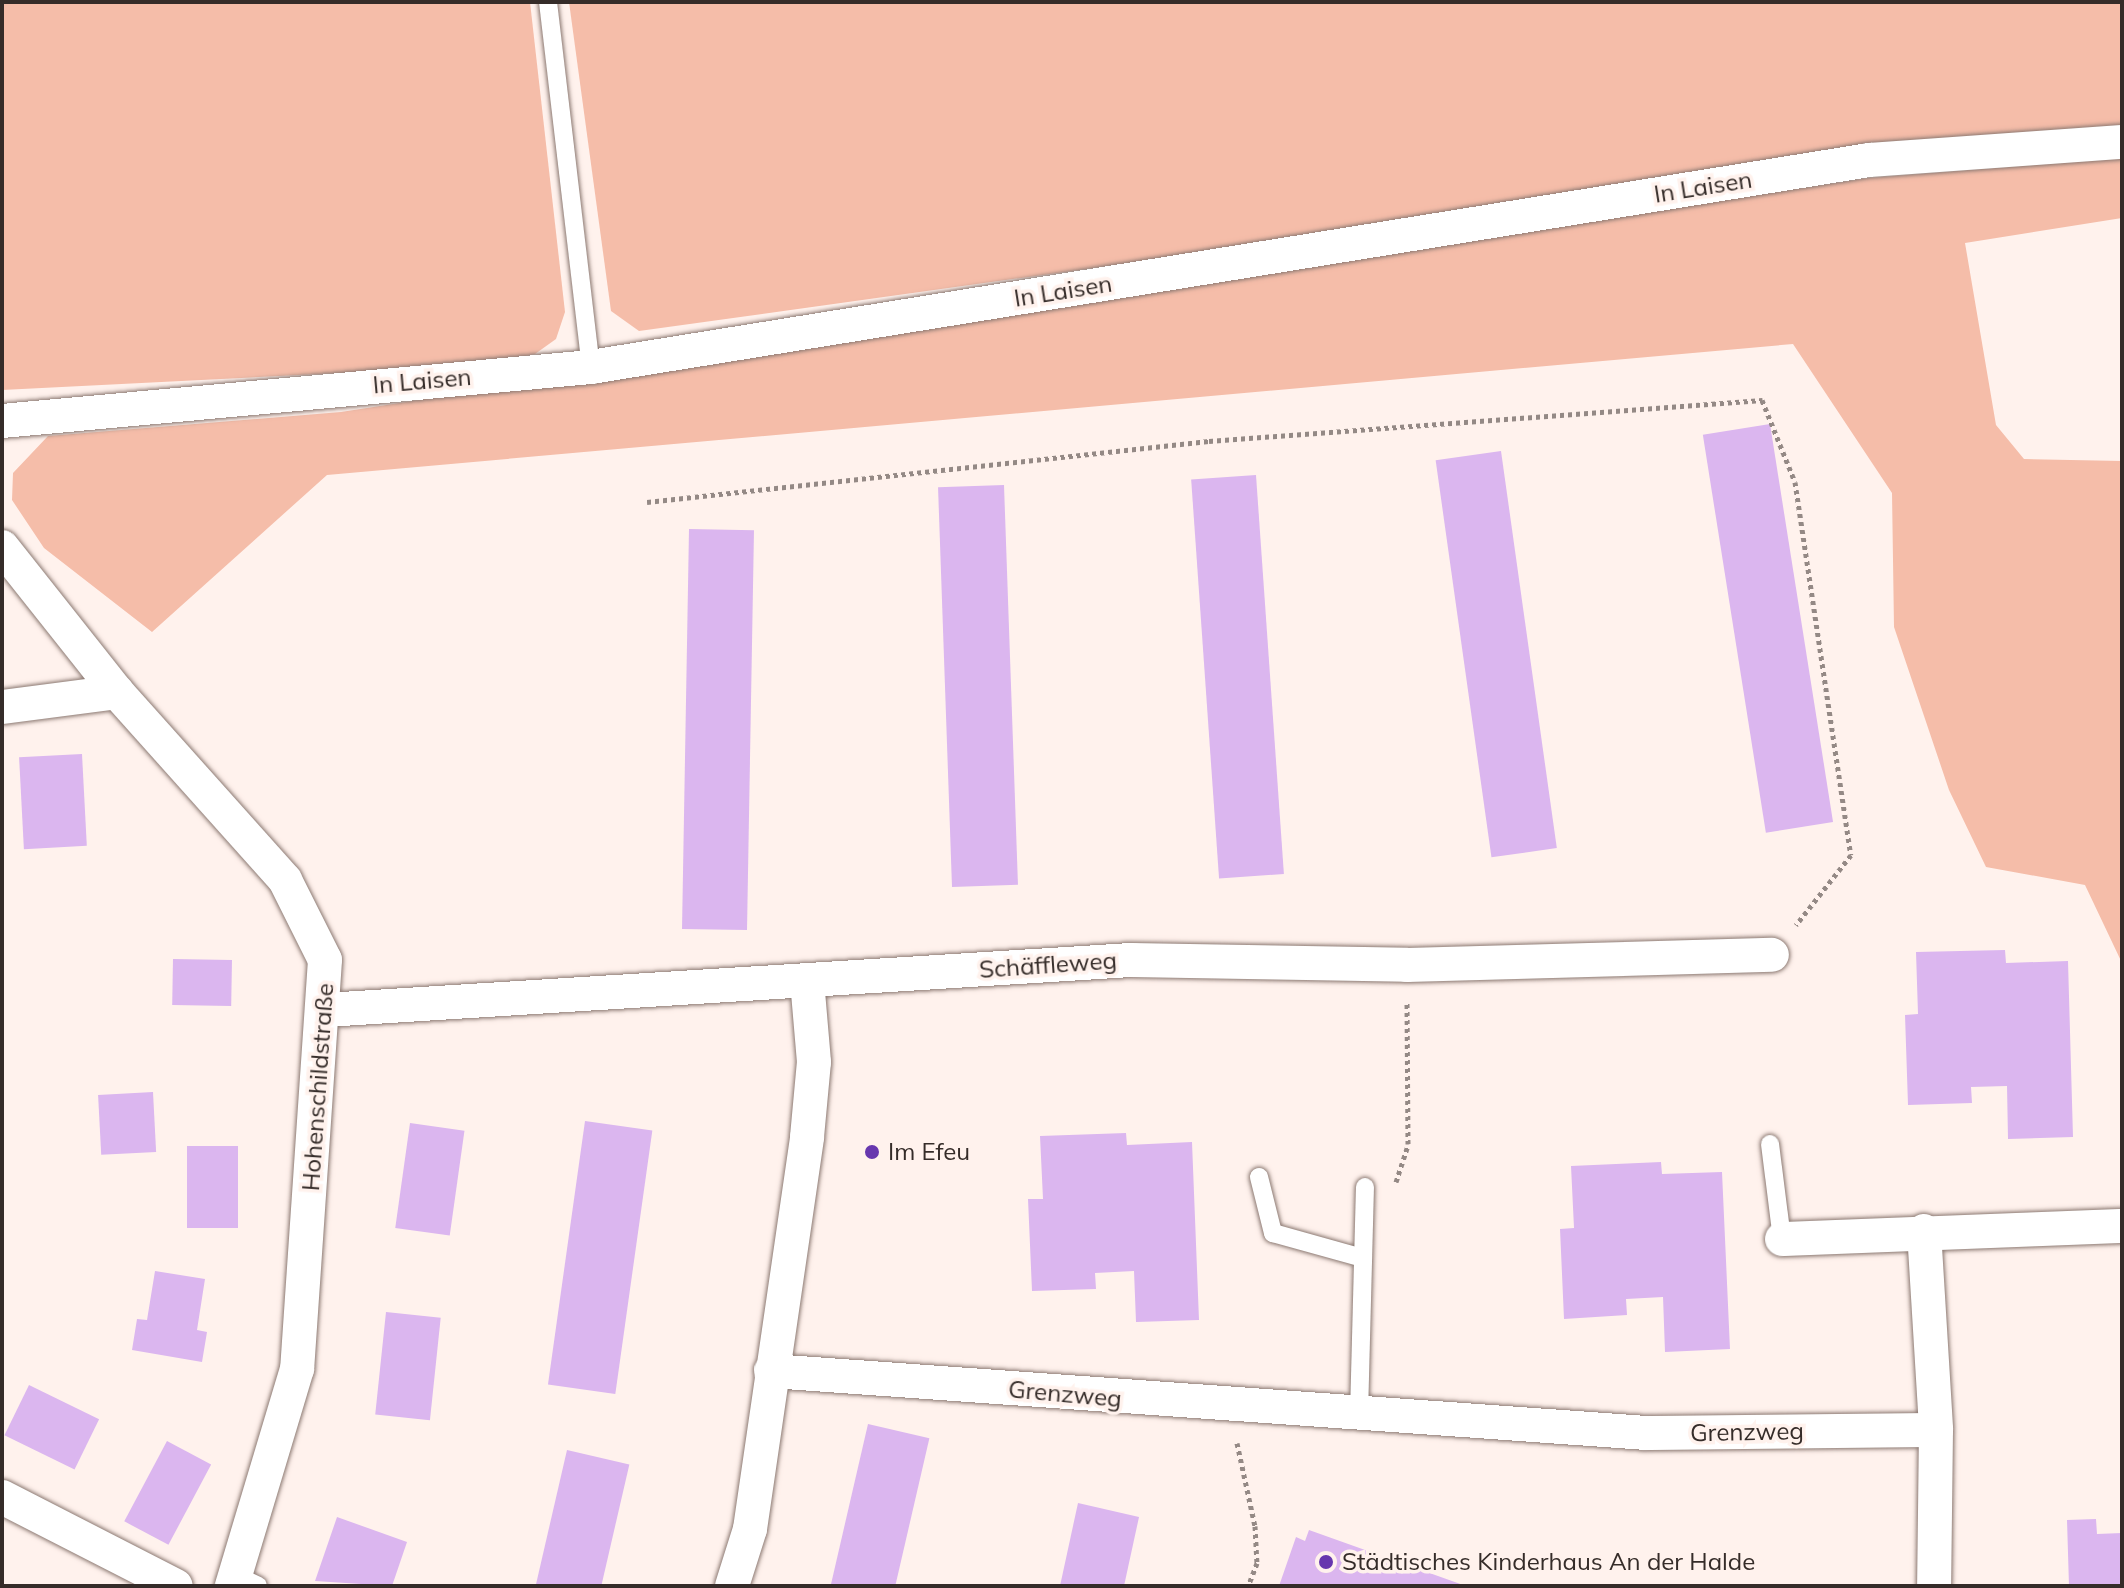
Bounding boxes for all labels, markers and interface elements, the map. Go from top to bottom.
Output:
street label: In Laisen [1652,165,1754,209]
street label: In Laisen [1012,269,1114,313]
street label: In Laisen [372,362,472,400]
street label: Schäffleweg [978,946,1118,984]
street label: Hohenschildstraße [296,982,340,1192]
place label: Im Efeu [888,1138,970,1166]
marker: Im Efeu [863,1143,881,1161]
street label: Grenzweg [1007,1375,1123,1413]
street label: Grenzweg [1690,1417,1804,1447]
place label: Städtisches Kinderhaus An der Halde [1342,1548,1755,1576]
marker: Städtisches Kinderhaus An der Halde [1317,1553,1335,1571]

